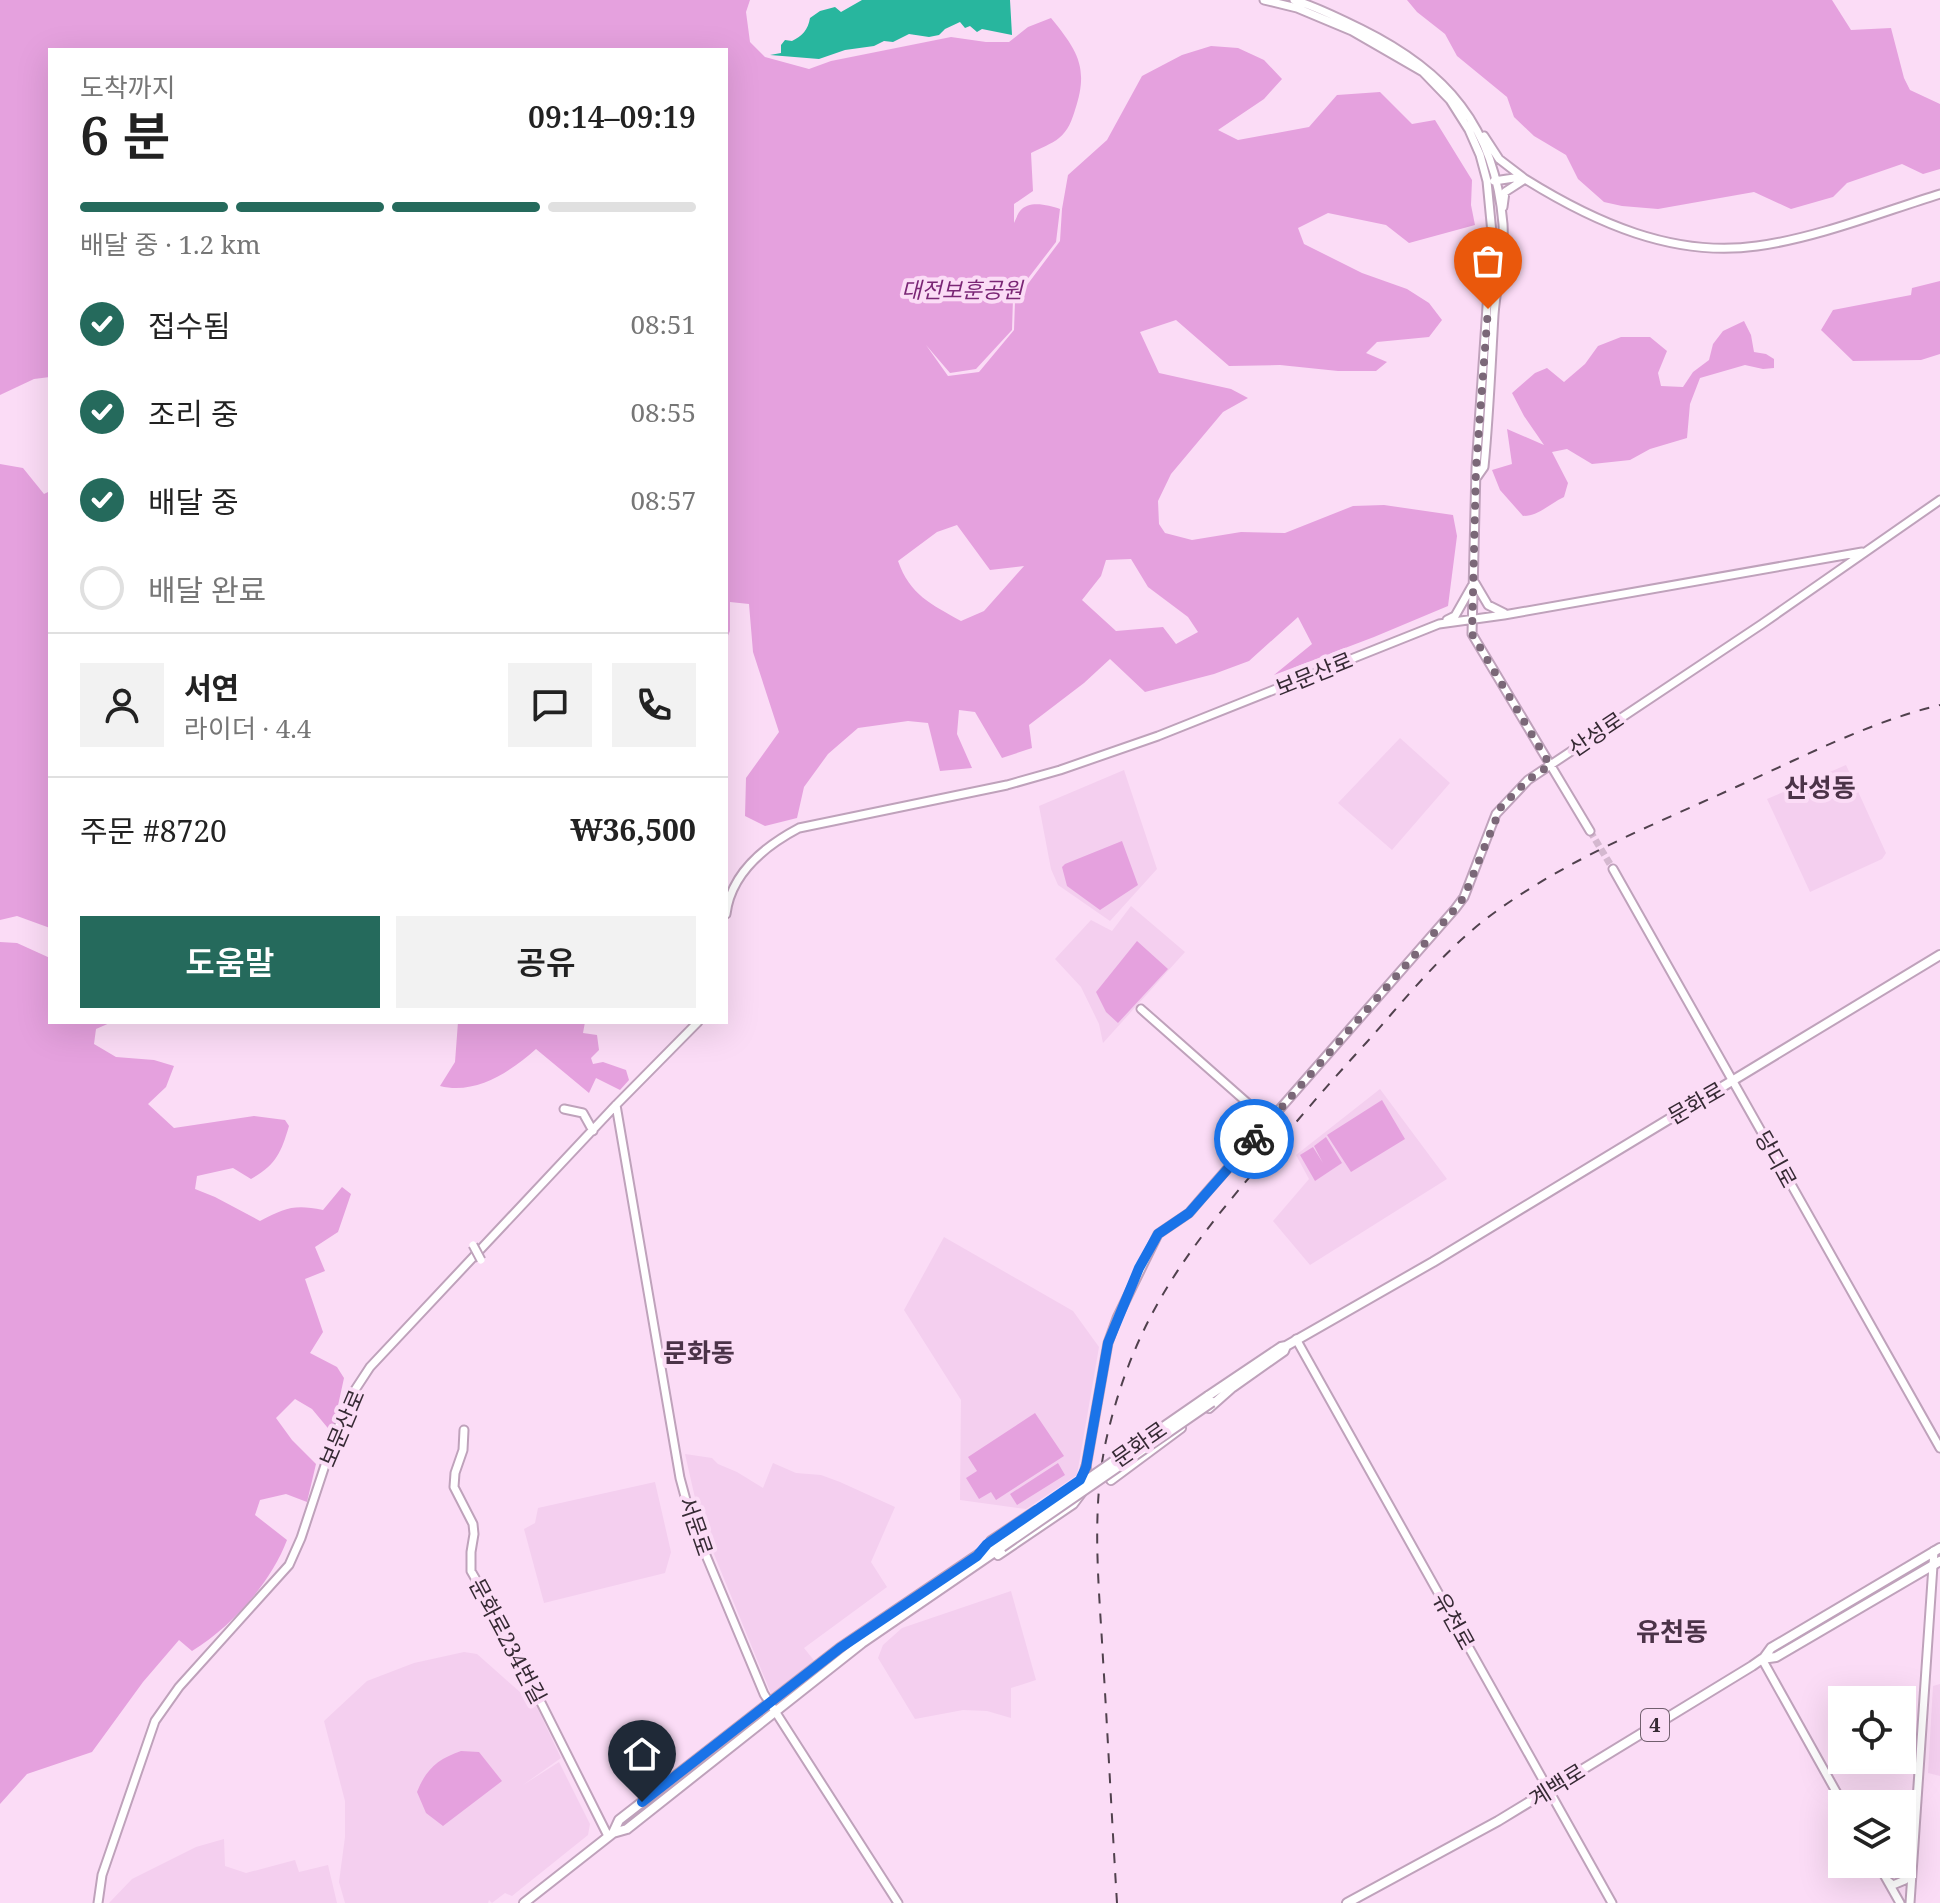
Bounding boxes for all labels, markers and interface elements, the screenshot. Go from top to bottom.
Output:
text: 도착까지 [80,69,176,105]
text: 09:14–09:19 [528,96,696,137]
text: 6 분 [80,99,171,170]
text: 배달 중 · 1.2 km [80,226,261,262]
pin [1454,227,1522,309]
icon: bag [1466,239,1510,283]
park label: 대전보훈공원 [901,274,1024,304]
icon: check [80,302,124,346]
text: 접수됨 [148,305,231,346]
text: 08:51 [630,306,696,342]
icon: check [80,390,124,434]
text: 조리 중 [148,393,239,434]
text: 08:55 [630,394,696,430]
icon: check [80,478,124,522]
text: 배달 중 [148,481,239,522]
text: 08:57 [630,482,696,518]
text: 배달 완료 [148,569,266,610]
street label: 보문산로 [1270,644,1357,702]
button: person [80,663,164,747]
button: chat [508,663,592,747]
button: phone [612,663,696,747]
text: 서연 [184,667,239,708]
street label: 산성로 [1562,704,1629,763]
text: 라이더 · 4.4 [184,710,311,746]
district label: 산성동 [1784,769,1856,805]
text: ₩36,500 [570,809,696,850]
text: 주문 #8720 [80,810,227,851]
button: 도움말 [80,916,380,1008]
button: 공유 [396,916,696,1008]
street label: 문화로 [1662,1074,1729,1130]
courier [1214,1099,1294,1179]
icon: bike [1232,1117,1276,1161]
street label: 당디로 [1749,1125,1805,1192]
district label: 문화동 [663,1334,735,1370]
street label: 보문산로 [311,1384,371,1471]
street label: 문화로 [1105,1413,1172,1473]
street label: 서문로 [673,1492,721,1559]
street label: 문화로234번길 [463,1573,555,1709]
street label: 유천로 [1427,1587,1483,1654]
district label: 유천동 [1636,1613,1708,1649]
map controls [1828,1686,1916,1878]
button: locate [1828,1686,1916,1774]
road number: 4 [1641,1709,1669,1741]
pin [608,1720,676,1802]
icon: home [620,1732,664,1776]
street label: 계백로 [1523,1755,1590,1813]
button: layers [1828,1790,1916,1878]

